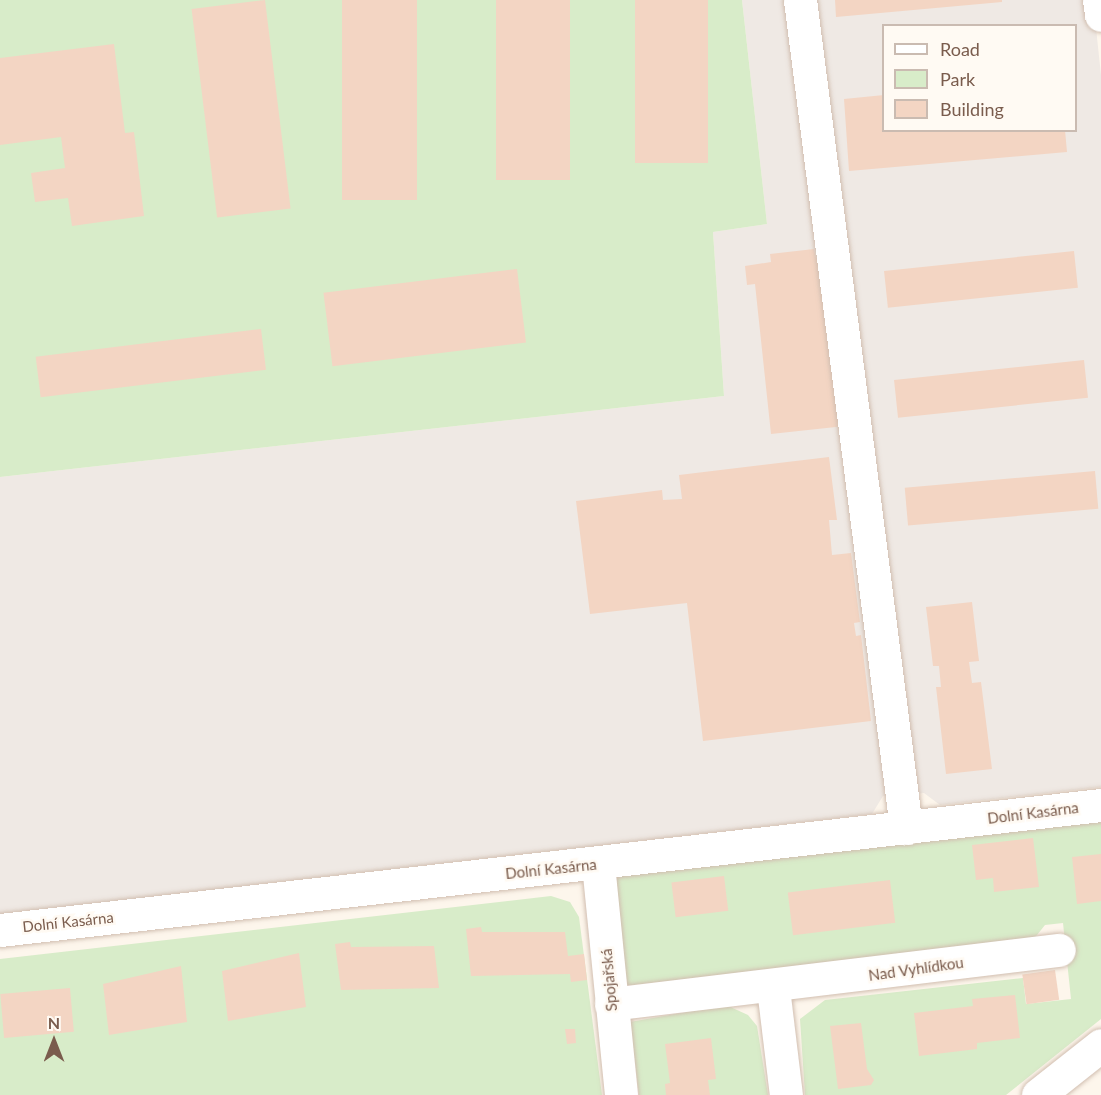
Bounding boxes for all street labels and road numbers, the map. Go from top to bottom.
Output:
street label: Dolní Kasárna [986,798,1080,828]
street label: Dolní Kasárna [504,855,598,883]
street label: Dolní Kasárna [21,908,115,936]
street label: Spojařská [597,948,621,1012]
street label: Nad Vyhlídkou [867,953,965,985]

